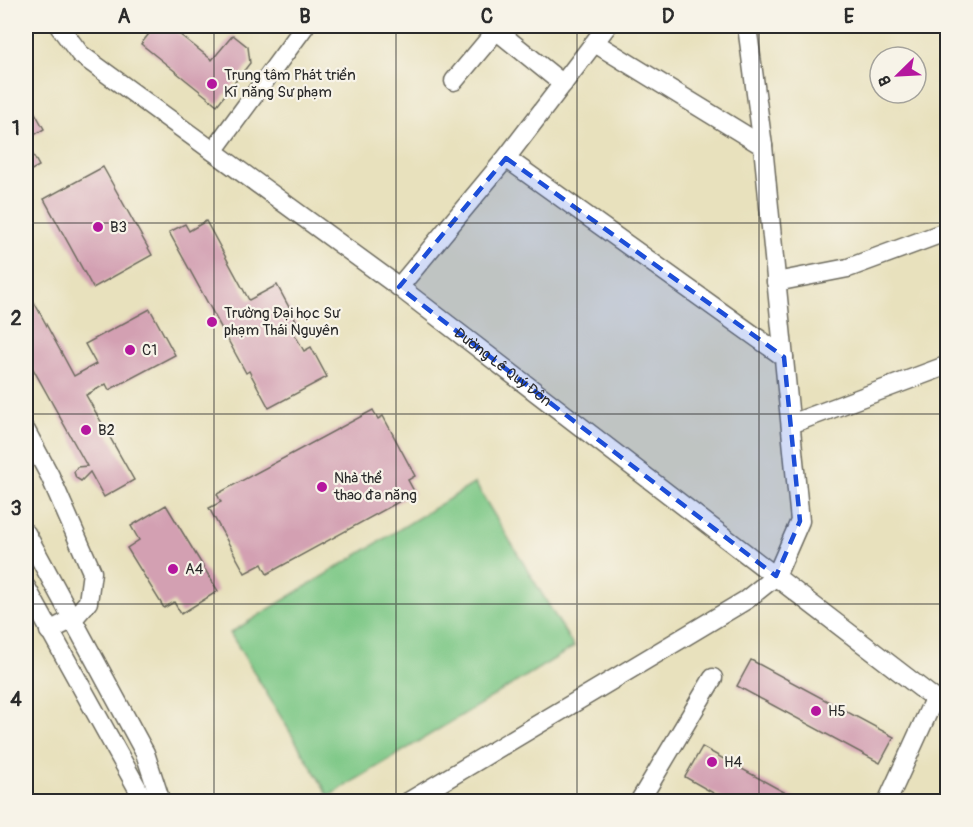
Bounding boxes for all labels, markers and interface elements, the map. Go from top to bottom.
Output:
text: A [118,4,131,29]
text: B [299,4,311,29]
text: C [481,4,493,29]
text: D [662,4,675,29]
text: E [844,4,855,29]
north arrow [868,45,928,105]
place label: Trung tâm Phát triển Kĩ năng Sư phạm [224,66,356,102]
text: B [874,72,896,89]
marker: Trung tâm Phát triển Kĩ năng Sư phạm [205,77,219,91]
text: 1 [12,116,20,141]
place label: B3 [110,218,127,237]
marker: B3 [91,220,105,234]
place label: Trường Đại học Sư phạm Thái Nguyên [224,304,341,340]
text: 2 [10,306,22,331]
marker: Trường Đại học Sư phạm Thái Nguyên [205,315,219,329]
street label: Đường Lê Quý Đôn [450,324,555,411]
place label: C1 [142,341,157,360]
marker: C1 [123,343,137,357]
place label: B2 [98,421,115,440]
marker: B2 [79,423,93,437]
place label: Nhà thể thao đa năng [333,469,417,505]
marker: Nhà thể thao đa năng [315,480,329,494]
text: 3 [10,496,22,521]
place label: A4 [185,560,204,579]
marker: A4 [166,562,180,576]
text: 4 [10,687,22,712]
place label: H5 [828,702,846,721]
marker: H5 [809,704,823,718]
place label: H4 [724,753,742,772]
marker: H4 [705,755,719,769]

